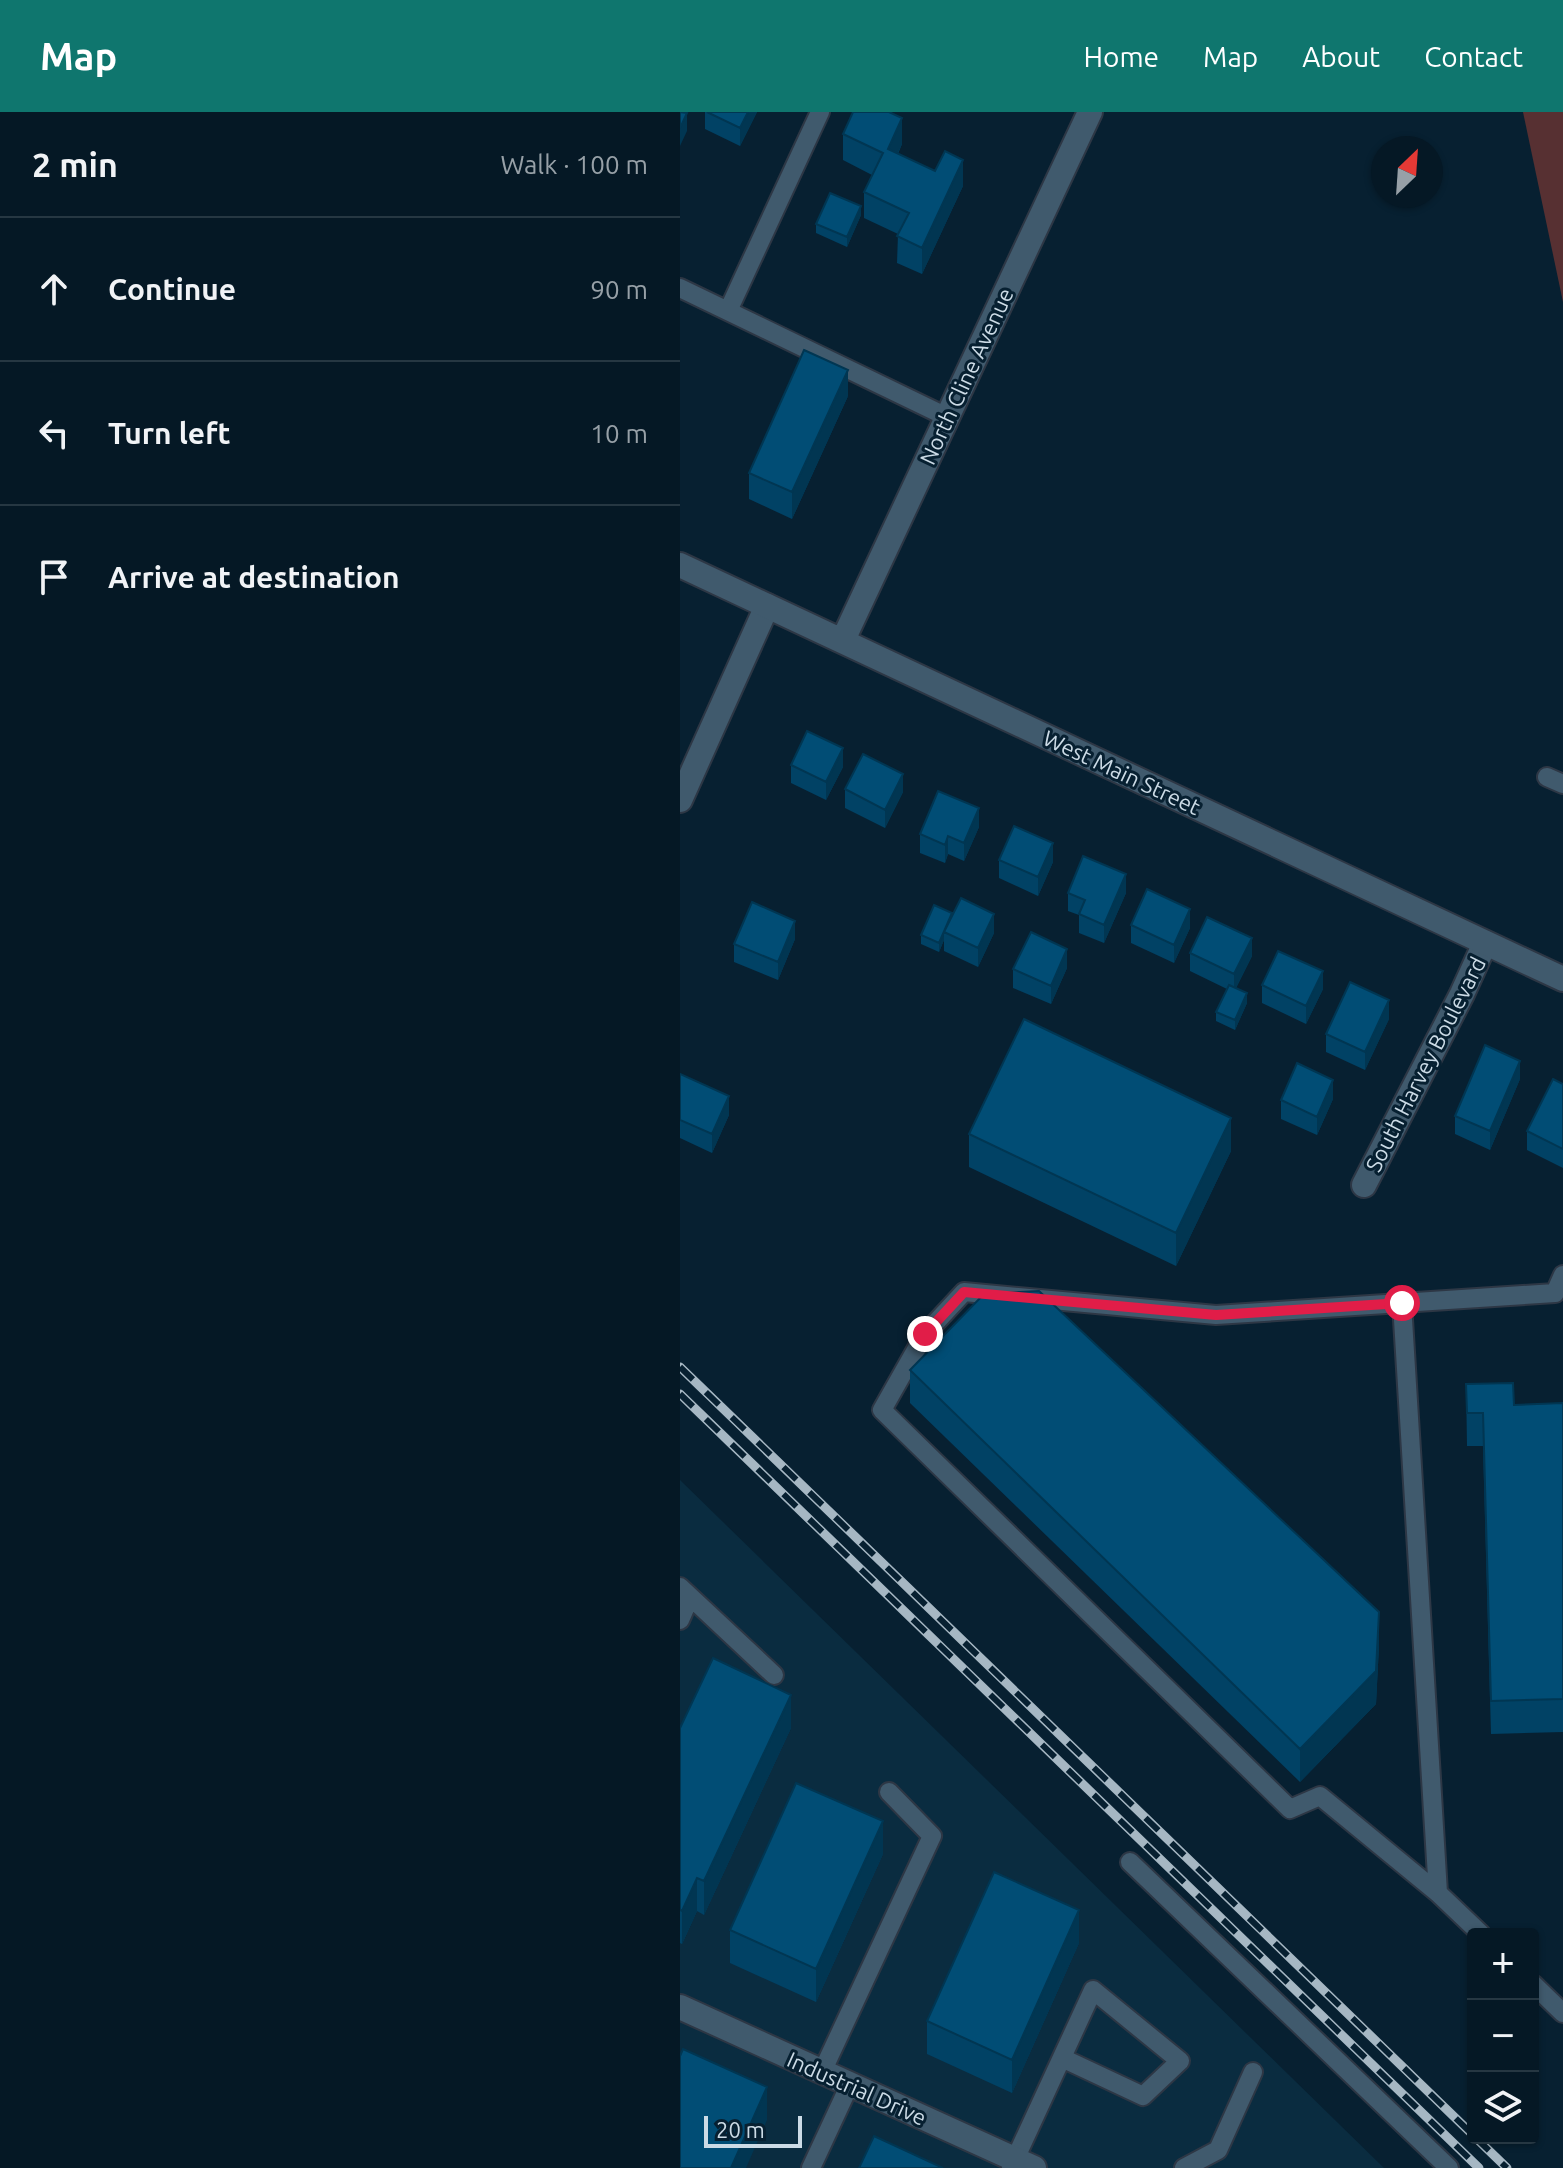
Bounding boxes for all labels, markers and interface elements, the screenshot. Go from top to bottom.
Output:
text: Map [40,35,117,77]
text: Home [1084,41,1159,72]
text: Map [1203,41,1258,72]
text: About [1302,41,1380,72]
text: Contact [1424,41,1523,72]
north arrow [1371,136,1443,208]
text: 2 min [32,145,118,183]
text: Walk · 100 m [500,150,648,179]
icon: ahead [32,267,76,311]
text: Continue [108,272,236,306]
text: 90 m [590,275,648,304]
street label: North Cline Avenue [914,284,1018,468]
icon: left [32,411,76,455]
text: Turn left [108,416,230,450]
text: 10 m [590,419,648,448]
icon: arrive [32,555,76,599]
text: Arrive at destination [108,560,400,594]
street label: West Main Street [1040,725,1205,819]
street label: South Harvey Boulevard [1360,952,1490,1176]
route start [1384,1285,1420,1321]
route end [907,1316,943,1352]
map controls [1467,1928,1539,2144]
button: + [1467,1928,1539,2000]
button: − [1467,2000,1539,2072]
street label: Industrial Drive [784,2046,930,2130]
button: layers [1467,2072,1539,2144]
scale bar [704,2112,802,2148]
text: 20 m [716,2117,765,2142]

